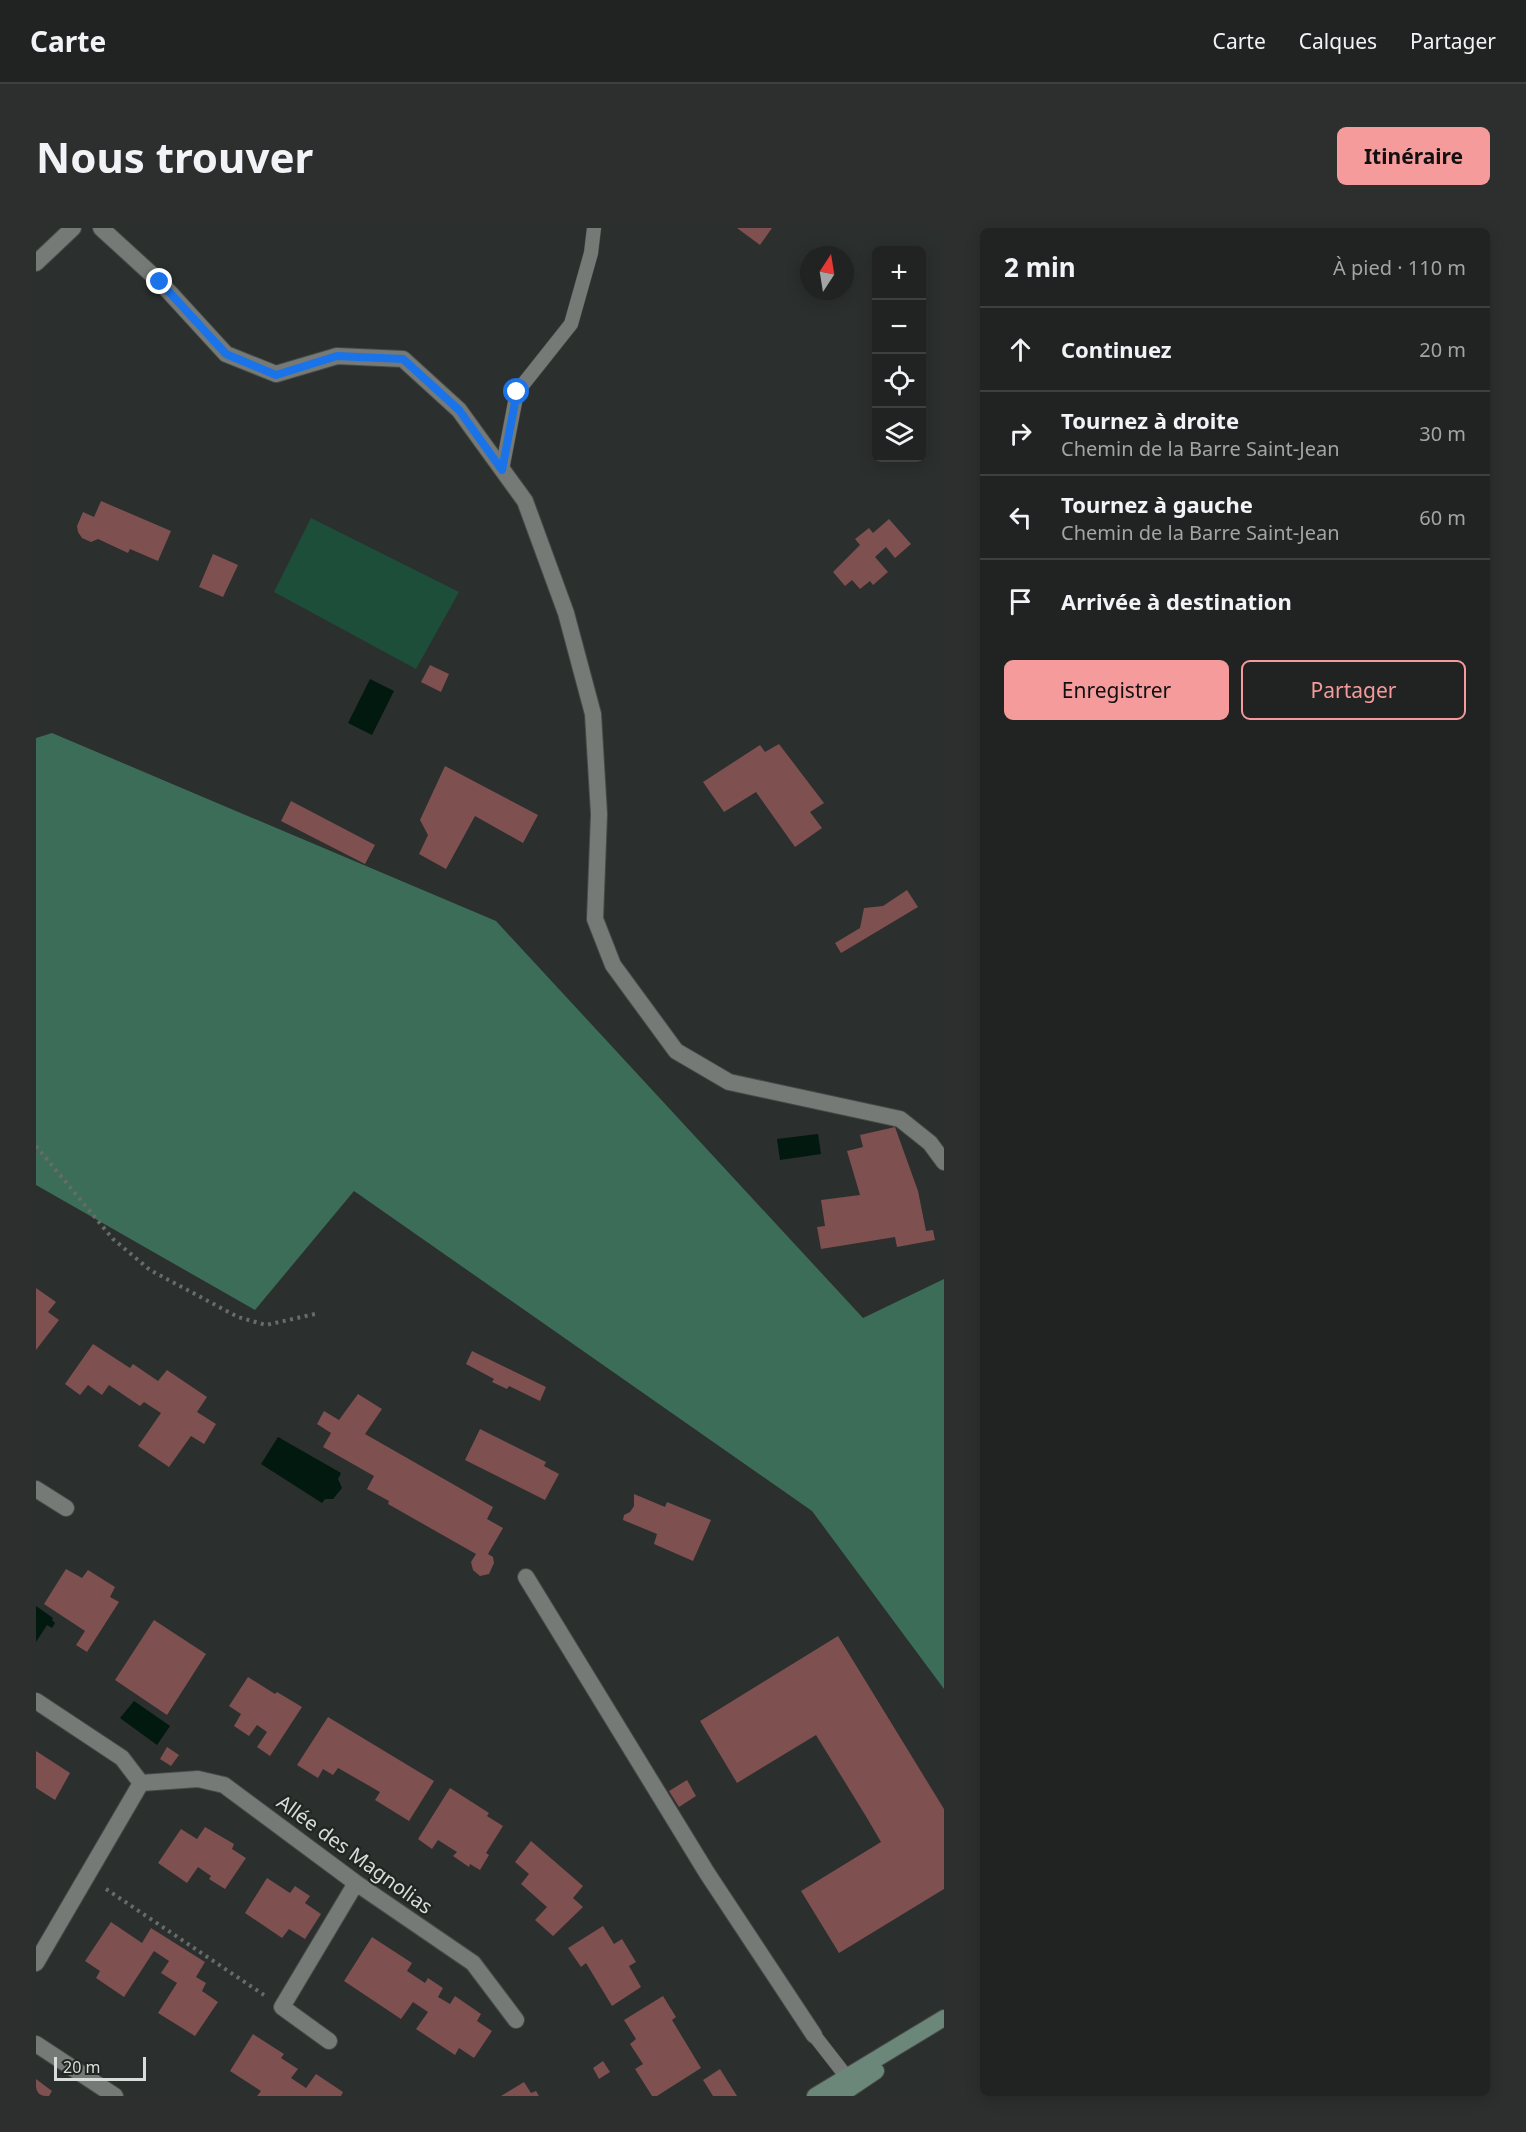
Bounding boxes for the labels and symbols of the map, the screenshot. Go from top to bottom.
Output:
north arrow [800,246,854,300]
route end [146,268,172,294]
route start [503,378,529,404]
street label: Allée des Magnolias [272,1788,438,1920]
scale bar [54,2054,146,2082]

